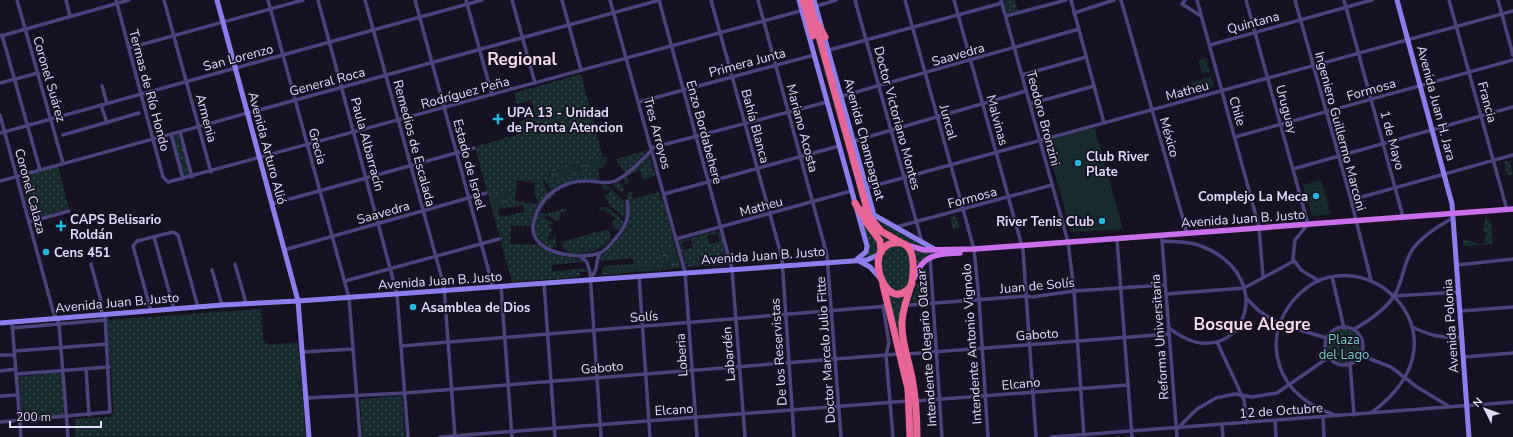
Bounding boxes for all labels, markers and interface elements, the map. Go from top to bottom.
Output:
street label: Quintana [1225,7,1281,39]
street label: Termas de Río Hondo [124,27,174,153]
street label: Coronel Suárez [28,34,70,124]
street label: Saavedra [930,39,987,71]
street label: San Lorenzo [201,40,275,76]
street label: Primera Junta [707,44,788,82]
street label: Doctor Victoriano Montes [869,44,925,192]
street label: Avenida Juan H. Jara [1412,44,1460,163]
district label: Regional [487,48,557,71]
street label: Ingeniero Guillermo Marconi [1310,50,1370,213]
street label: General Roca [287,63,367,101]
street label: Teodoro Bronzini [1022,68,1064,168]
street label: Rodríguez Peña [419,72,512,113]
street label: Formosa [1345,74,1398,106]
street label: Avenida Champagnat [839,76,889,203]
street label: Matheu [1164,77,1211,105]
street label: Remedios de Escalada [388,78,440,209]
street label: Enzo Bordabehere [682,78,727,186]
street label: Francia [1473,80,1501,125]
street label: Mariano Acosta [782,82,822,174]
street label: Uruguay [1271,83,1301,136]
street label: Bahía Blanca [736,87,774,165]
street label: Avenida Arturo Alió [243,90,291,207]
street label: Armenia [191,92,221,144]
street label: Malvinas [982,93,1012,148]
street label: Chile [1224,94,1250,128]
street label: Paula Albarracín [346,95,388,193]
street label: Tres Arroyos [639,95,675,171]
street label: Juncal [934,102,961,142]
place label: UPA 13 - Unidad de Pronta Atencion [507,104,623,137]
street label: 1 de Mayo [1375,109,1409,172]
marker: UPA 13 - Unidad de Pronta Atencion [492,113,504,125]
street label: México [1155,115,1183,159]
street label: Estado de Israel [448,117,490,212]
street label: Grecia [304,126,330,166]
street label: Coronel Calaza [10,147,50,236]
place label: Club River Plate [1086,148,1150,181]
marker: Club River Plate [1073,158,1083,168]
street label: Formosa [946,183,999,213]
place label: Complejo La Meca [1198,188,1308,206]
marker: Complejo La Meca [1311,191,1321,201]
street label: Matheu [738,193,785,221]
street label: Saavedra [355,197,412,229]
street label: Avenida Juan B. Justo [1180,206,1306,232]
place label: CAPS Belisario Roldán [70,211,161,244]
place label: River Tenis Club [996,213,1094,231]
marker: River Tenis Club [1097,216,1107,226]
marker: CAPS Belisario Roldán [55,220,67,232]
street label: Avenida Juan B. Justo [700,243,826,269]
place label: Cens 451 [54,244,110,262]
marker: Cens 451 [41,247,51,257]
street label: Intendente Antonio Vignolo [957,263,987,425]
street label: Avenida Juan B. Justo [377,268,503,294]
street label: Intendente Olegario Olazar [912,268,941,427]
street label: Reforma Universitaria [1147,273,1173,400]
street label: Juan de Solís [998,274,1075,298]
street label: Doctor Marcelo Julio Fitte [812,276,840,424]
street label: Avenida Polonia [1439,278,1463,374]
street label: Avenida Juan B. Justo [54,289,180,317]
street label: De los Reservistas [766,298,792,406]
place label: Asamblea de Dios [421,299,530,317]
marker: Asamblea de Dios [408,302,418,312]
street label: Solís [629,307,659,327]
district label: Bosque Alegre [1194,313,1310,336]
street label: Gaboto [1015,325,1059,345]
street label: Labardén [718,326,740,382]
park label: Plaza del Lago [1319,331,1369,364]
street label: Loberia [672,333,692,377]
street label: Gaboto [580,357,624,379]
street label: Elcano [1001,373,1041,395]
north arrow [1465,389,1505,429]
text: N [1470,395,1486,411]
street label: 12 de Octubre [1239,399,1324,423]
street label: Elcano [654,400,694,420]
scale bar [10,403,101,429]
text: 200 m [16,409,51,425]

